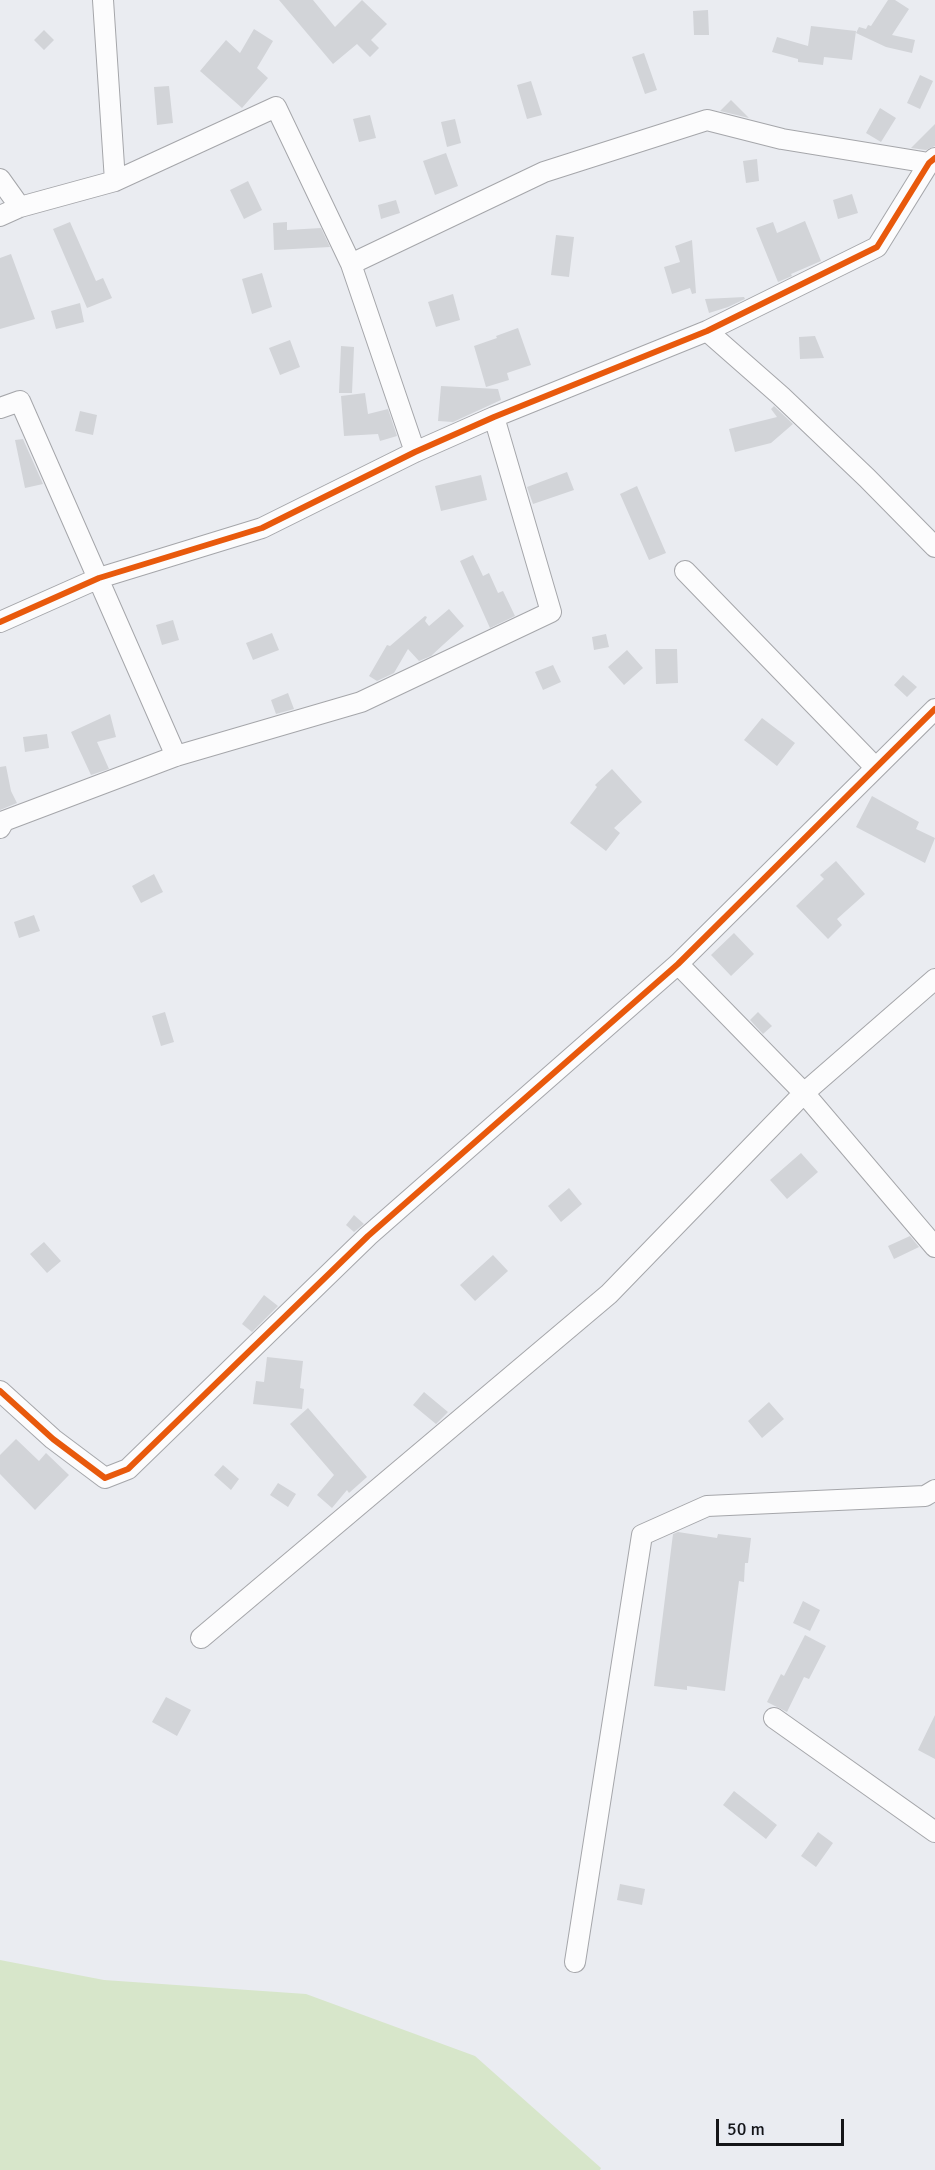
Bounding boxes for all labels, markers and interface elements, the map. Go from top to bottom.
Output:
scale bar [719,2107,846,2145]
text: 50 m [727,2118,765,2140]

